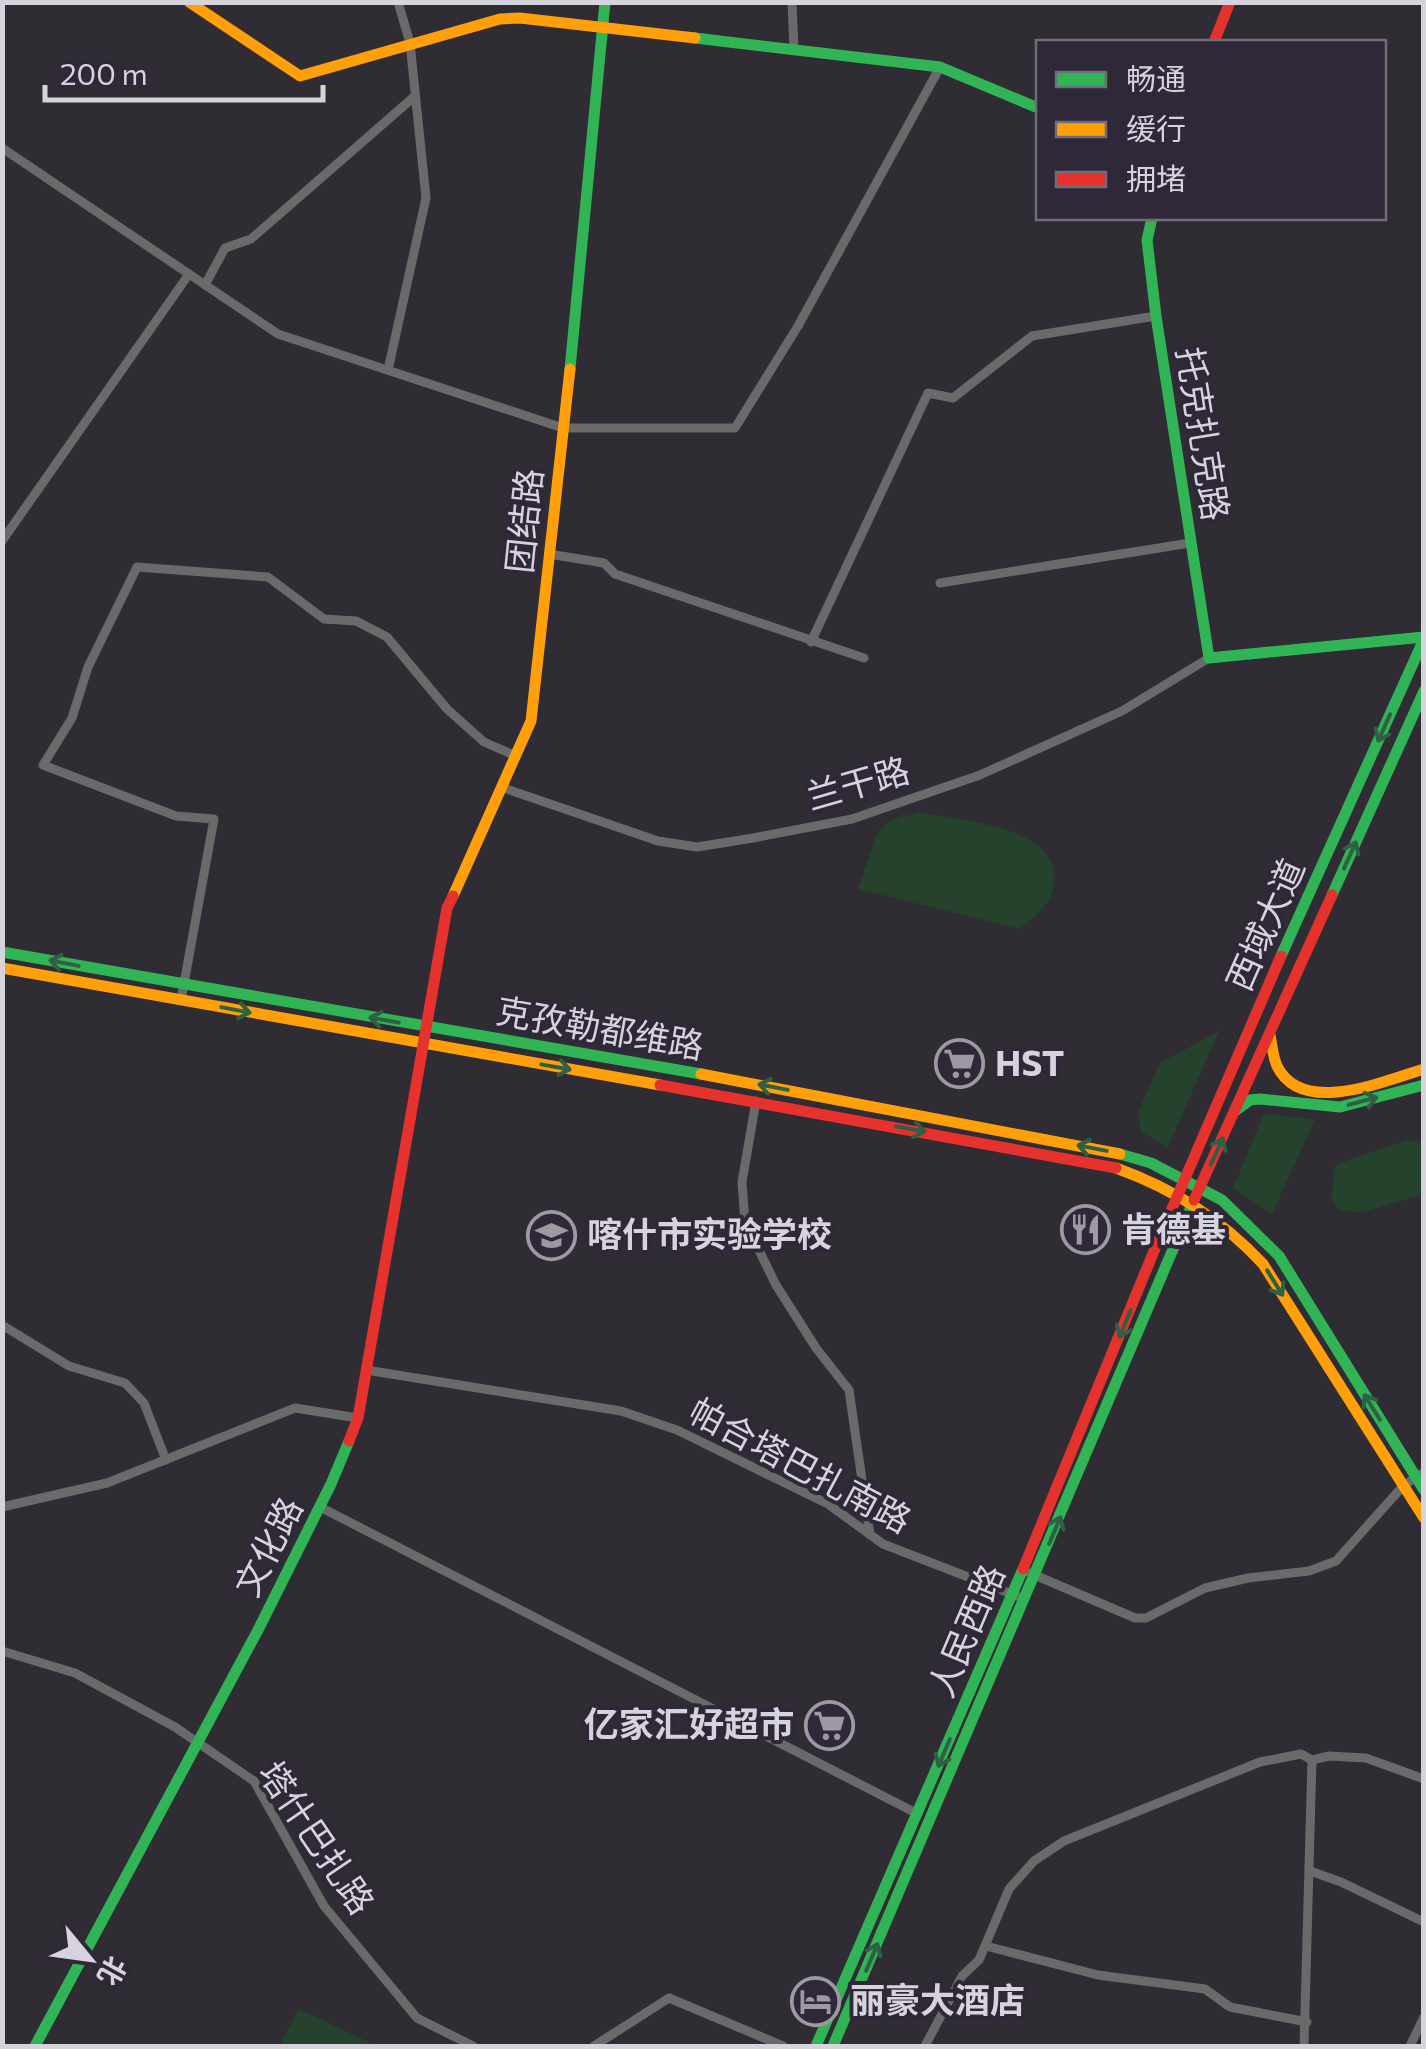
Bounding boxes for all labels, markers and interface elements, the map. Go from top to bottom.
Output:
scale bar [45,40,322,102]
legend [1036,40,1386,220]
text: 200 m [60,54,148,91]
text: 畅通 [1126,59,1186,96]
text: 缓行 [1126,109,1186,146]
text: 拥堵 [1126,159,1186,196]
street label: 托克扎克路 [1170,344,1239,523]
street label: 团结路 [496,466,549,575]
one-way arrow [1374,712,1392,743]
street label: 兰干路 [801,746,914,817]
one-way arrow [1342,840,1360,871]
street label: 西域大道 [1216,851,1312,997]
one-way arrow [48,953,81,972]
street label: 克孜勒都维路 [493,987,708,1066]
one-way arrow [219,1002,251,1021]
one-way arrow [368,1010,401,1029]
supermarket icon: HST [934,1038,986,1090]
place label: HST [995,1040,1064,1083]
one-way arrow [539,1059,572,1077]
one-way arrow [758,1077,790,1096]
one-way arrow [1346,1090,1378,1109]
one-way arrow [894,1120,927,1139]
one-way arrow [1209,1136,1227,1167]
one-way arrow [1077,1138,1109,1157]
restaurant icon: 肯德基 [1060,1204,1112,1256]
place label: 肯德基 [1121,1206,1226,1249]
school or university icon: 喀什市实验学校 [526,1209,578,1261]
place label: 喀什市实验学校 [587,1211,832,1254]
one-way arrow [1264,1268,1285,1296]
one-way arrow [1114,1309,1132,1339]
street label: 帕合塔巴扎南路 [683,1387,919,1540]
one-way arrow [1362,1393,1382,1422]
street label: 文化路 [224,1489,310,1602]
one-way arrow [1047,1515,1065,1545]
street label: 人民西路 [918,1557,1012,1703]
supermarket icon: 亿家汇好超市 [803,1699,855,1751]
place label: 亿家汇好超市 [584,1701,794,1744]
one-way arrow [934,1737,952,1768]
street label: 塔什巴扎路 [251,1752,385,1921]
north arrow [40,1909,140,2009]
one-way arrow [864,1942,882,1973]
text: 北 [91,1951,134,1992]
hotel icon: 丽豪大酒店 [789,1975,841,2027]
place label: 丽豪大酒店 [850,1977,1025,2020]

